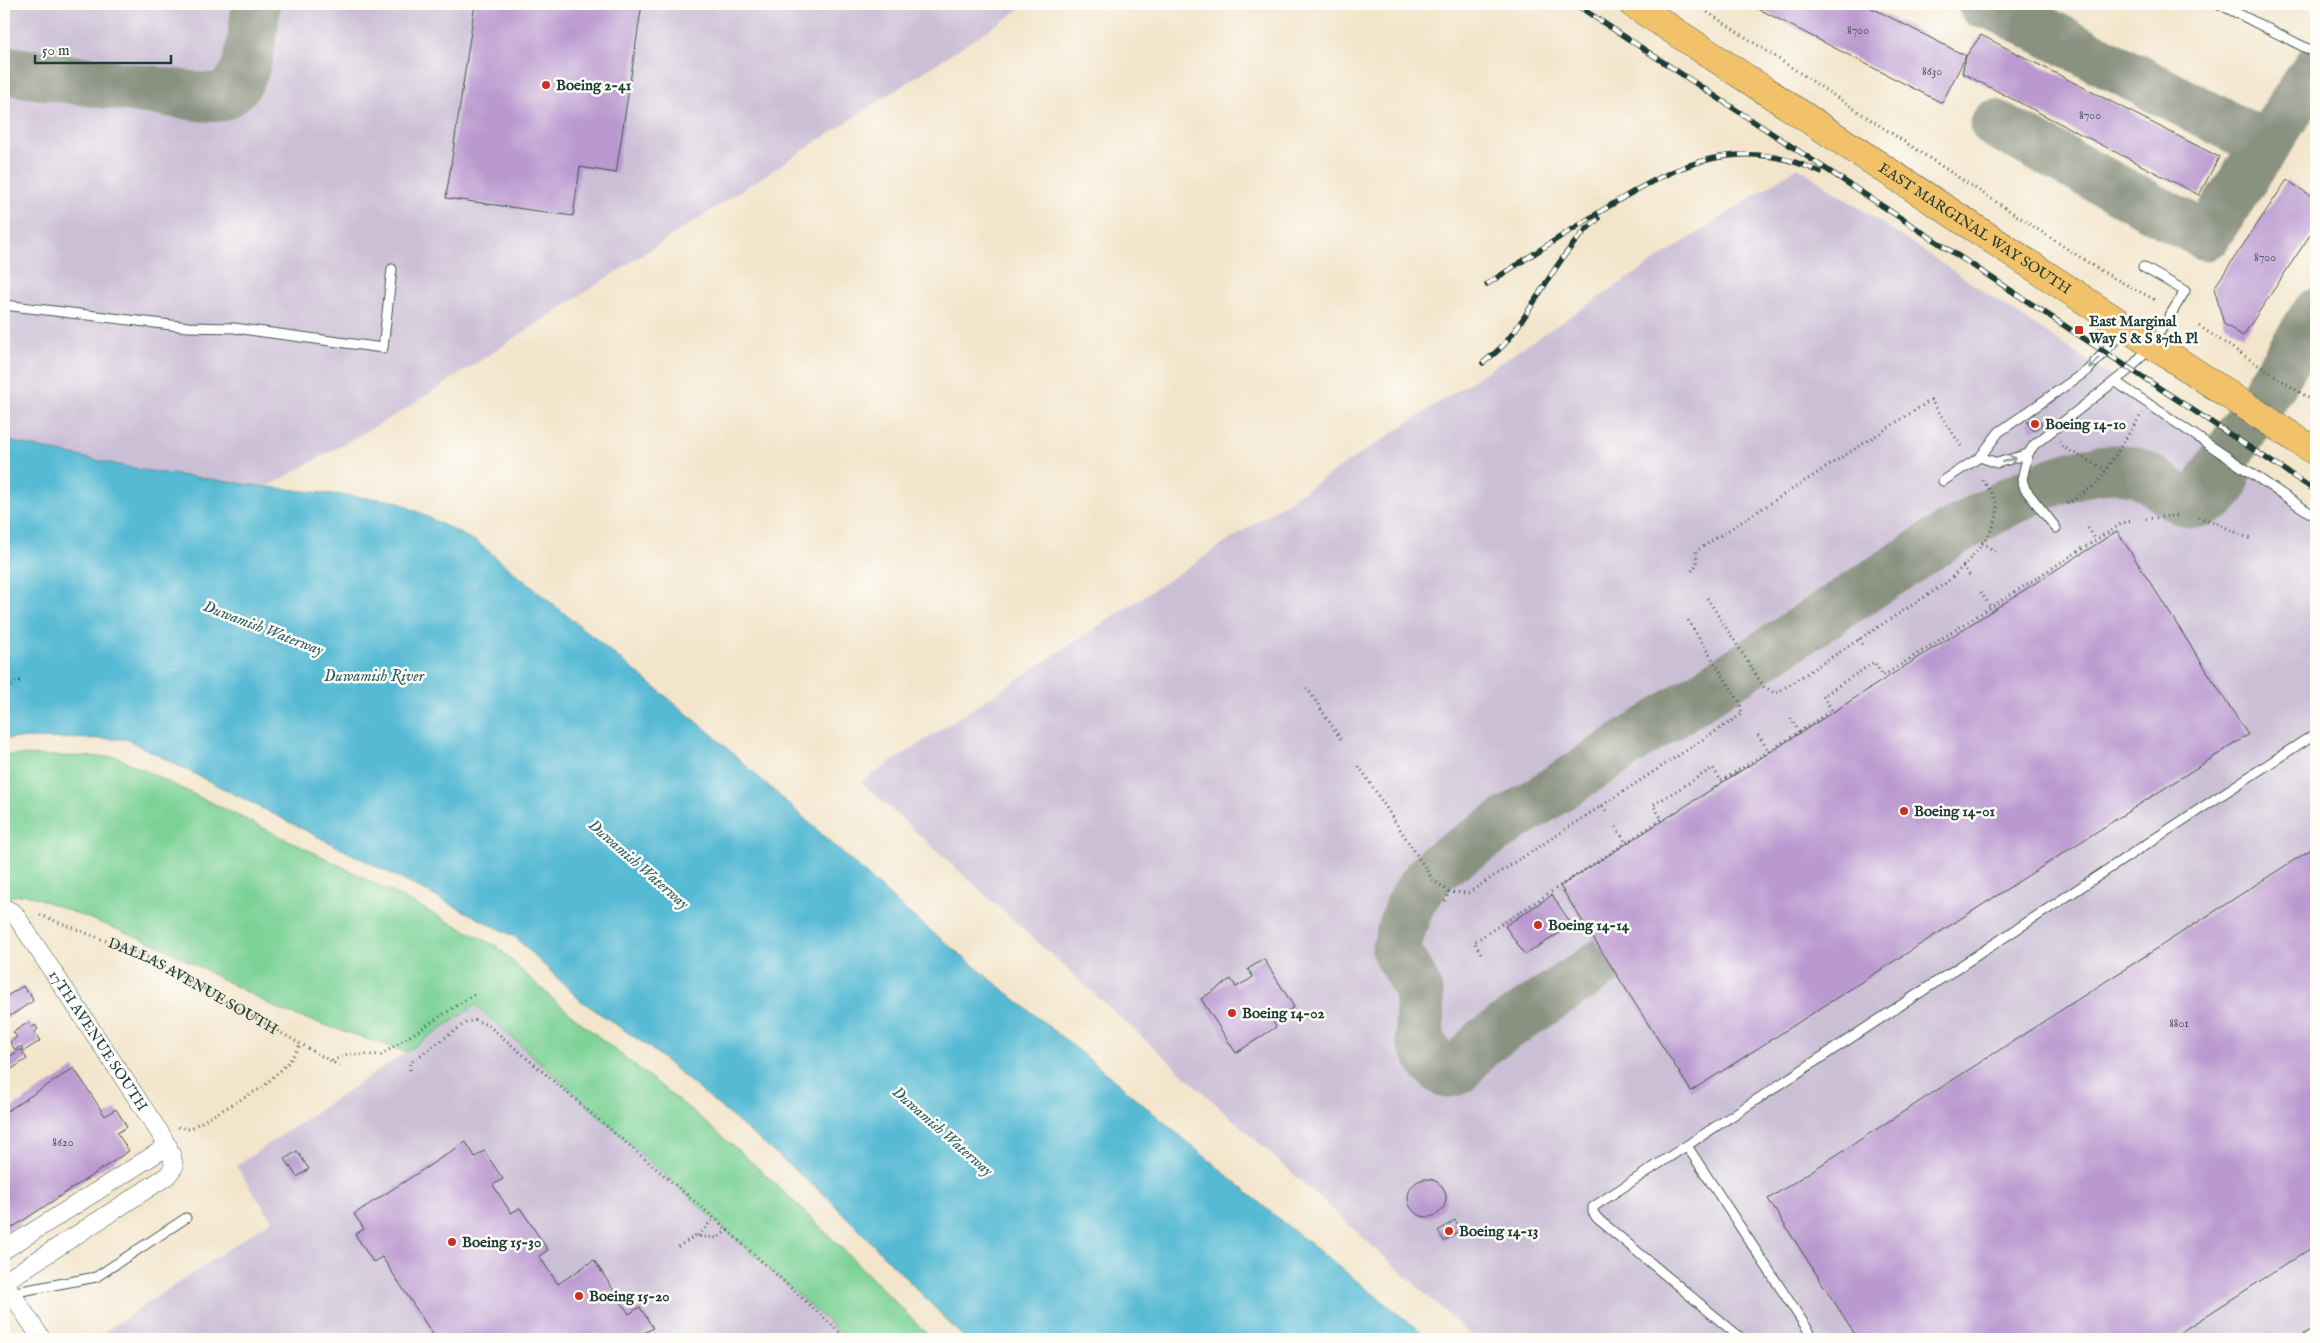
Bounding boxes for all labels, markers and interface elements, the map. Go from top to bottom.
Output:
house number: 8700 [1847,23,1869,38]
scale bar [35,32,171,64]
text: 50 m [42,41,70,60]
house number: 8630 [1922,64,1942,79]
place label: Boeing 2-41 [556,76,632,95]
marker: Boeing 2-41 [540,79,552,91]
house number: 8700 [2079,108,2101,123]
street label: EAST MARGINAL WAY SOUTH [1875,158,2075,298]
house number: 8700 [2254,250,2276,265]
place label: East Marginal Way S & S 87th Pl [2088,312,2199,348]
marker: East Marginal Way S & S 87th Pl [2073,324,2085,336]
one-way arrow [2088,357,2100,370]
place label: Boeing 14-10 [2045,415,2126,434]
marker: Boeing 14-10 [2029,418,2041,430]
one-way arrow [2001,454,2017,464]
water label: Duwamish Waterway [200,597,327,661]
water label: Duwamish River [324,667,426,687]
place label: Boeing 14-01 [1914,802,1995,821]
marker: Boeing 14-01 [1898,805,1910,817]
water label: Duwamish Waterway [584,816,693,915]
place label: Boeing 14-14 [1548,916,1630,935]
marker: Boeing 14-14 [1532,919,1544,931]
street label: DALLAS AVENUE SOUTH [105,933,282,1039]
street label: 17TH AVENUE SOUTH [45,966,152,1115]
place label: Boeing 14-02 [1242,1004,1325,1023]
marker: Boeing 14-02 [1226,1007,1238,1019]
house number: 8801 [2169,1016,2189,1031]
water label: Duwamish Waterway [888,1083,997,1182]
house number: 8620 [52,1135,74,1150]
place label: Boeing 14-13 [1459,1222,1538,1241]
marker: Boeing 14-13 [1443,1225,1455,1237]
place label: Boeing 15-30 [462,1233,541,1252]
marker: Boeing 15-30 [446,1236,458,1248]
place label: Boeing 15-20 [589,1287,670,1306]
marker: Boeing 15-20 [573,1290,585,1302]

